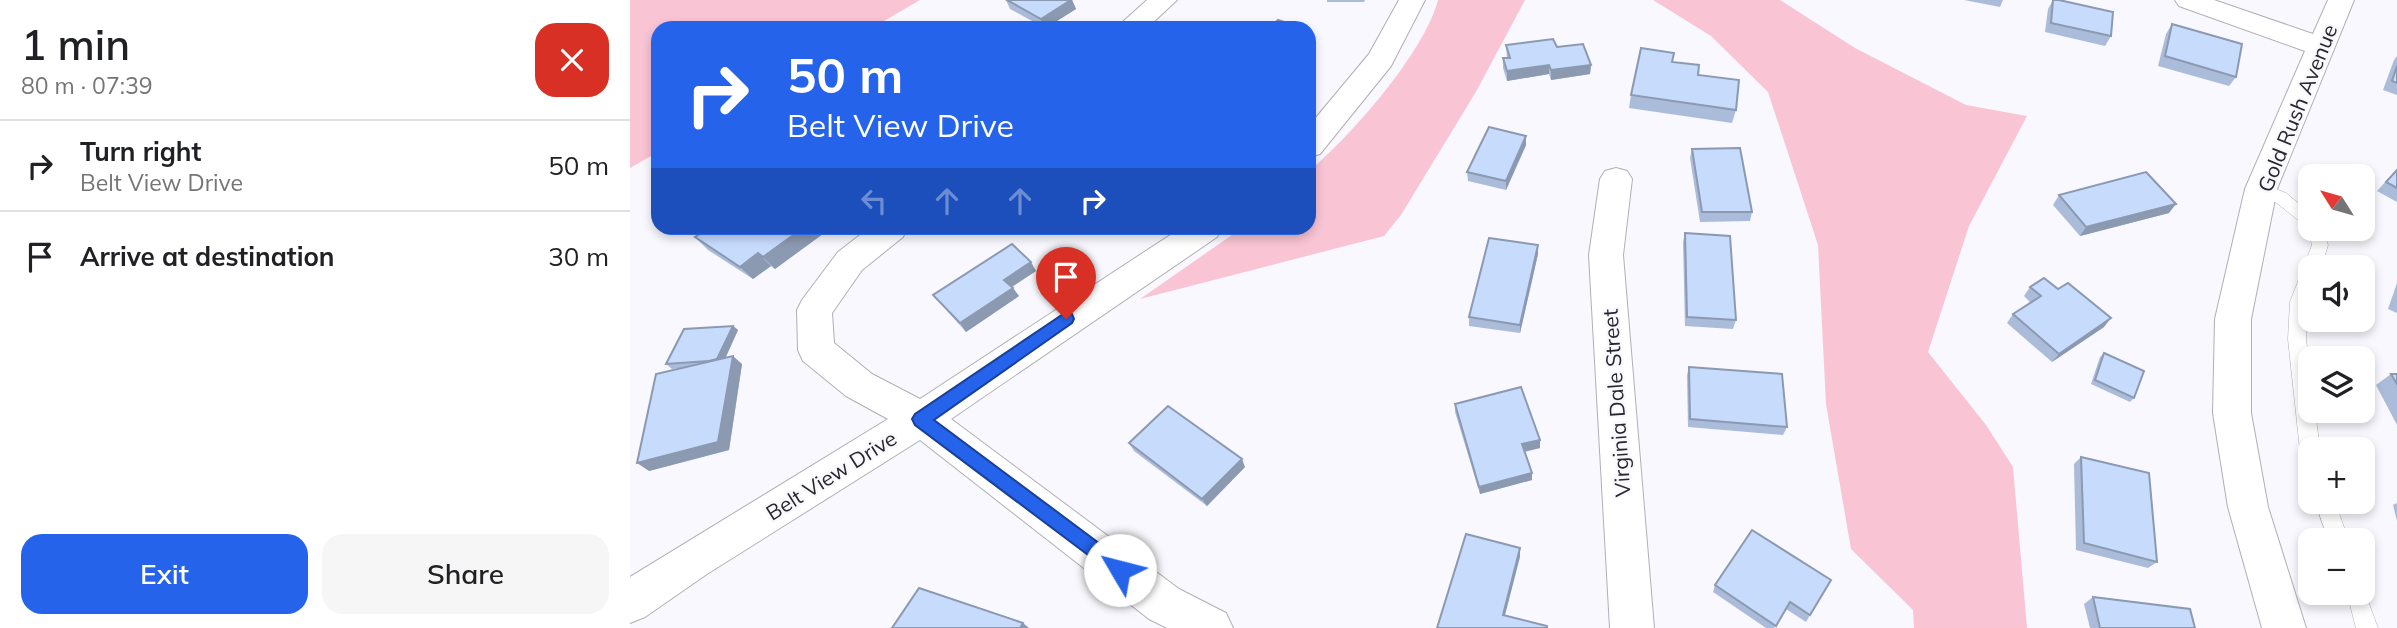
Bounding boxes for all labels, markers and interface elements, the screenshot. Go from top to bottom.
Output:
text: 1 min [21,18,130,71]
street label: Gold Rush Avenue [2252,20,2342,196]
button: close [535,23,609,97]
text: 50 m [787,44,903,105]
icon: right [672,49,763,140]
text: 80 m · 07:39 [21,71,153,100]
text: Belt View Drive [787,105,1014,145]
text: Turn right [80,135,201,168]
icon: right [21,147,59,185]
text: 50 m [548,149,609,182]
north arrow [2298,164,2375,242]
map controls [2298,164,2375,605]
text: Belt View Drive [80,168,243,197]
icon: left [855,182,893,220]
icon: ahead [928,182,966,220]
icon: ahead [1001,182,1039,220]
icon: right [1074,182,1112,220]
icon: arrive [21,238,59,276]
text: Arrive at destination [80,240,335,273]
text: 30 m [548,240,609,273]
pin [1036,247,1096,319]
button: sound [2298,255,2375,332]
icon: arrive [1047,258,1085,296]
street label: Virginia Dale Street [1596,308,1636,498]
button: layers [2298,346,2375,423]
street label: Belt View Drive [761,425,901,525]
button: + [2298,437,2375,514]
button: − [2298,528,2375,605]
position arrow [1083,533,1157,607]
button: Exit [21,534,308,614]
button: Share [322,534,609,614]

